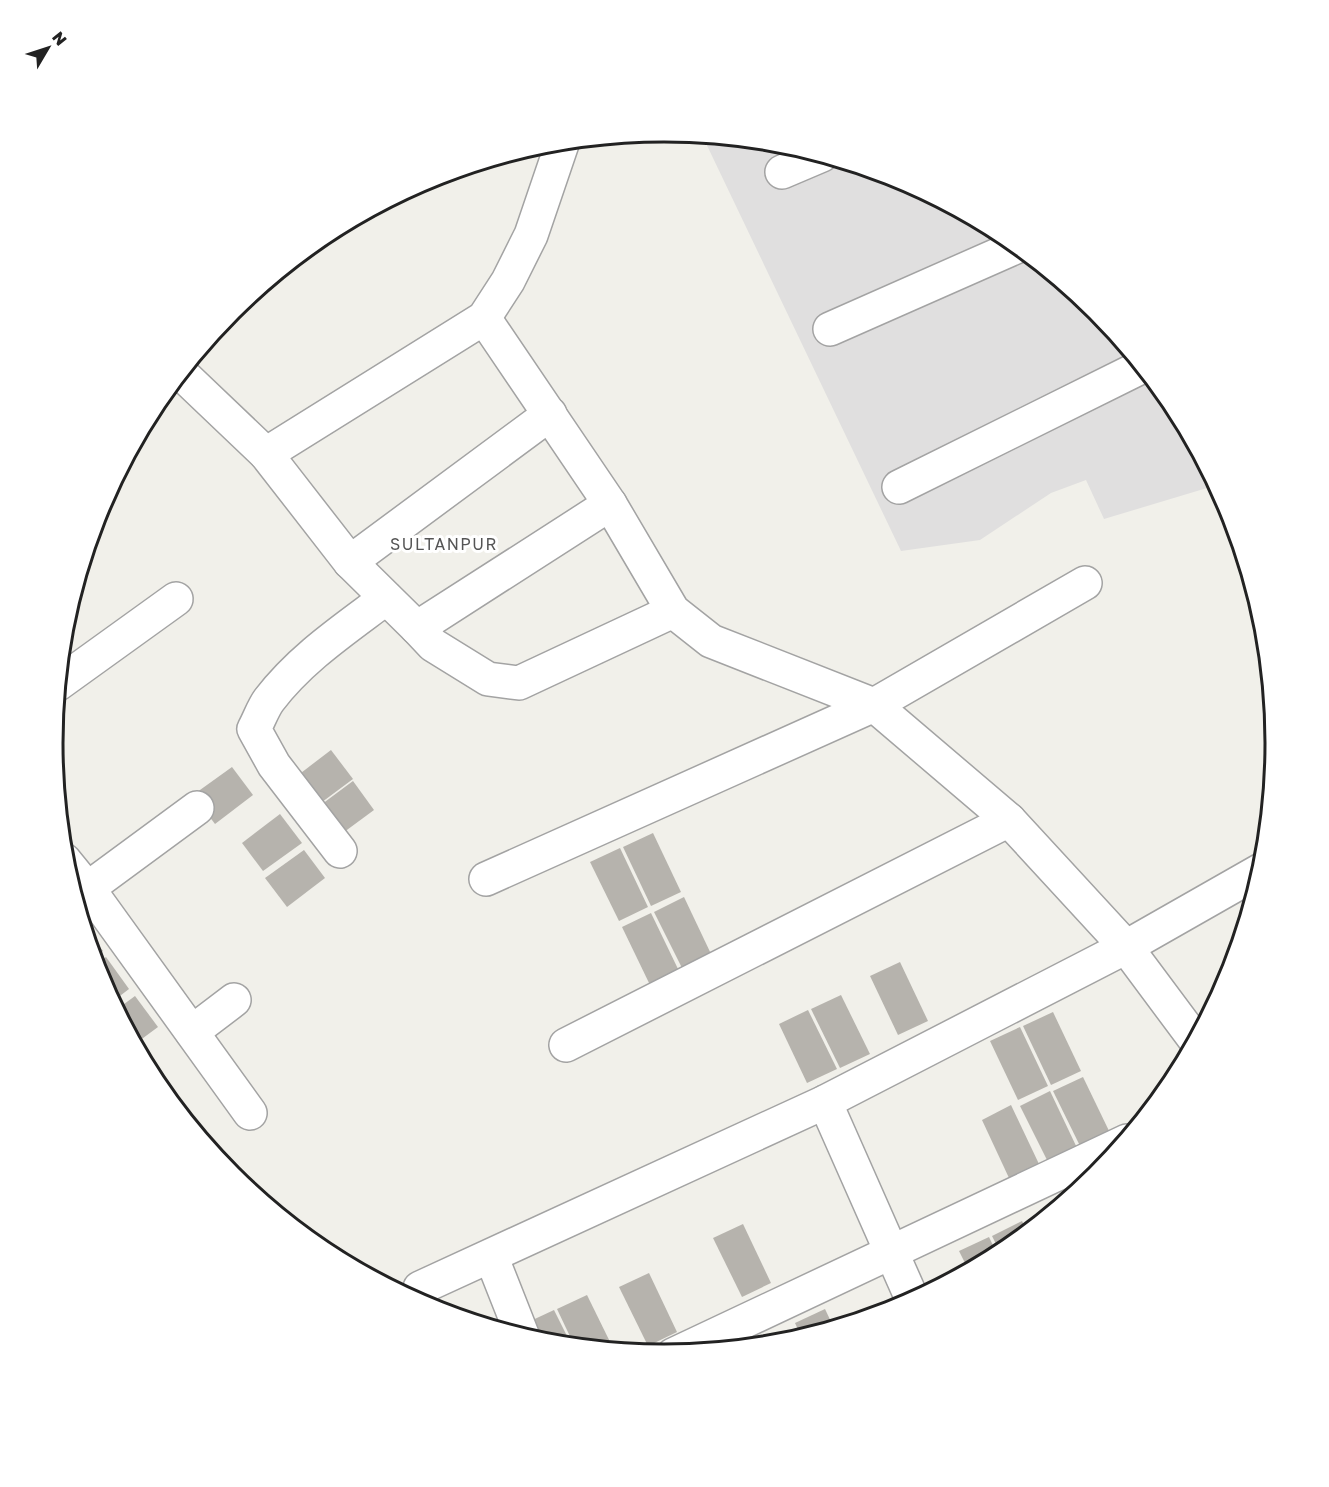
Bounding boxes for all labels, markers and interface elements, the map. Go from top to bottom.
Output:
north arrow [18,18,78,78]
text: N [48,28,71,50]
district label: SULTANPUR [390,534,498,554]

